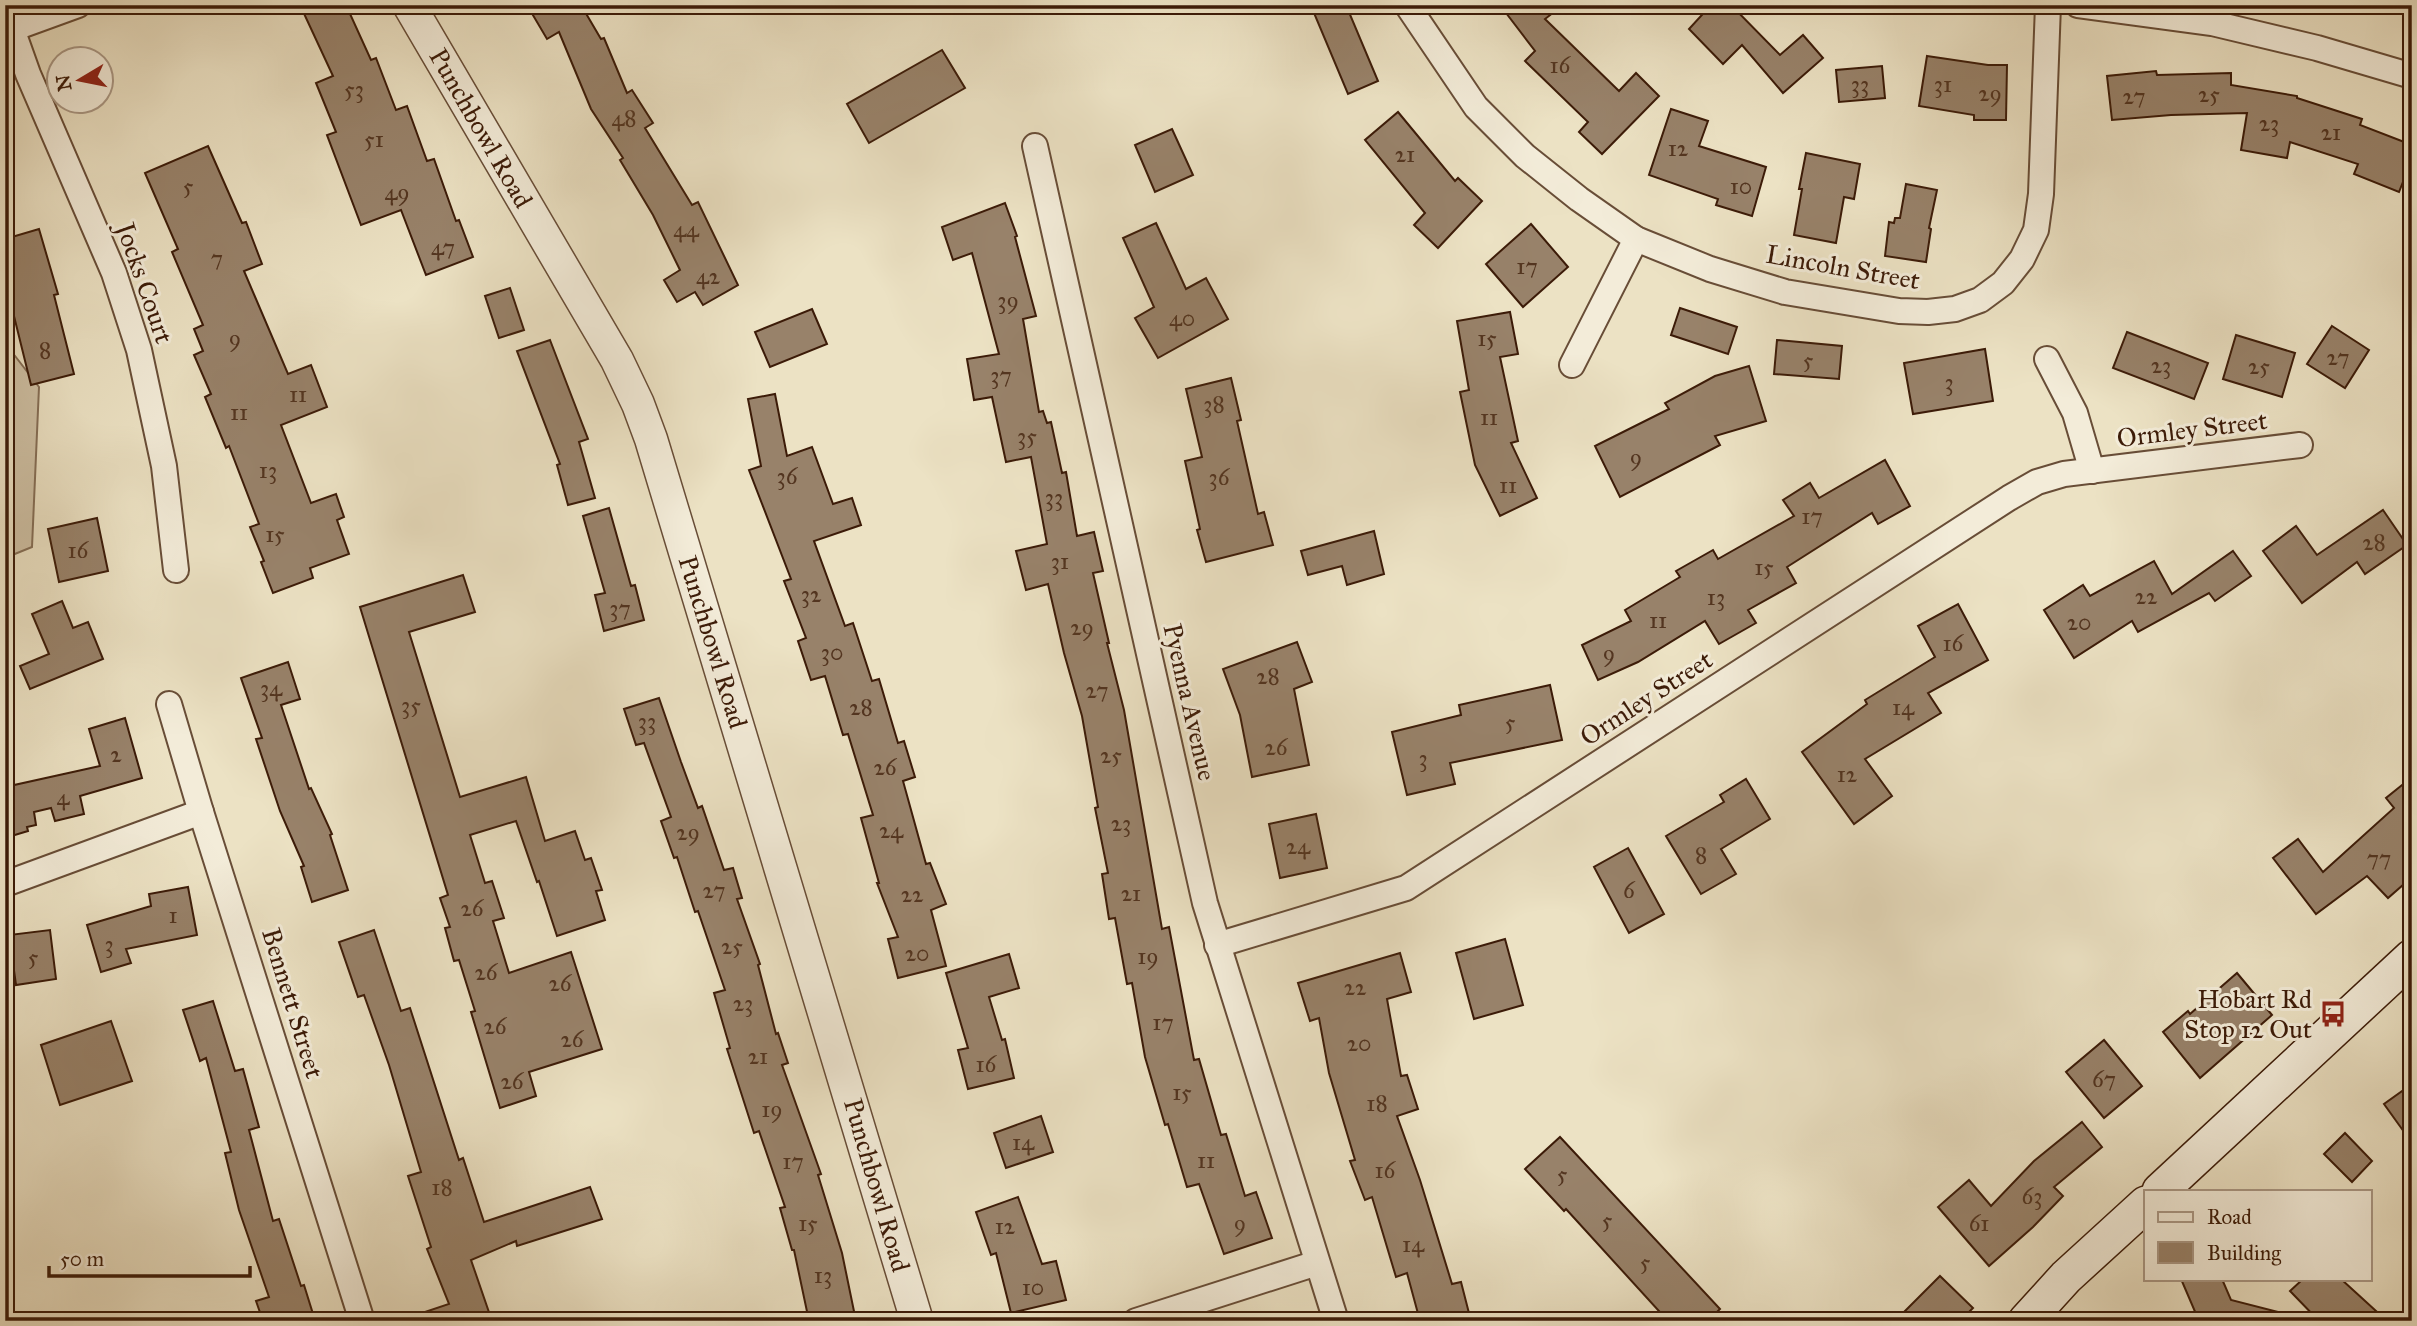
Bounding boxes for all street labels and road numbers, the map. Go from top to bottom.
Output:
street label: Punchbowl Road [422,43,540,213]
street label: Jocks Court [109,216,181,347]
street label: Lincoln Street [1763,238,1923,296]
street label: Ormley Street [2115,404,2269,454]
street label: Punchbowl Road [672,552,754,732]
street label: Pyenna Avenue [1156,620,1224,784]
street label: Ormley Street [1574,643,1718,753]
street label: Bennett Street [255,924,331,1082]
street label: Punchbowl Road [837,1095,917,1275]

